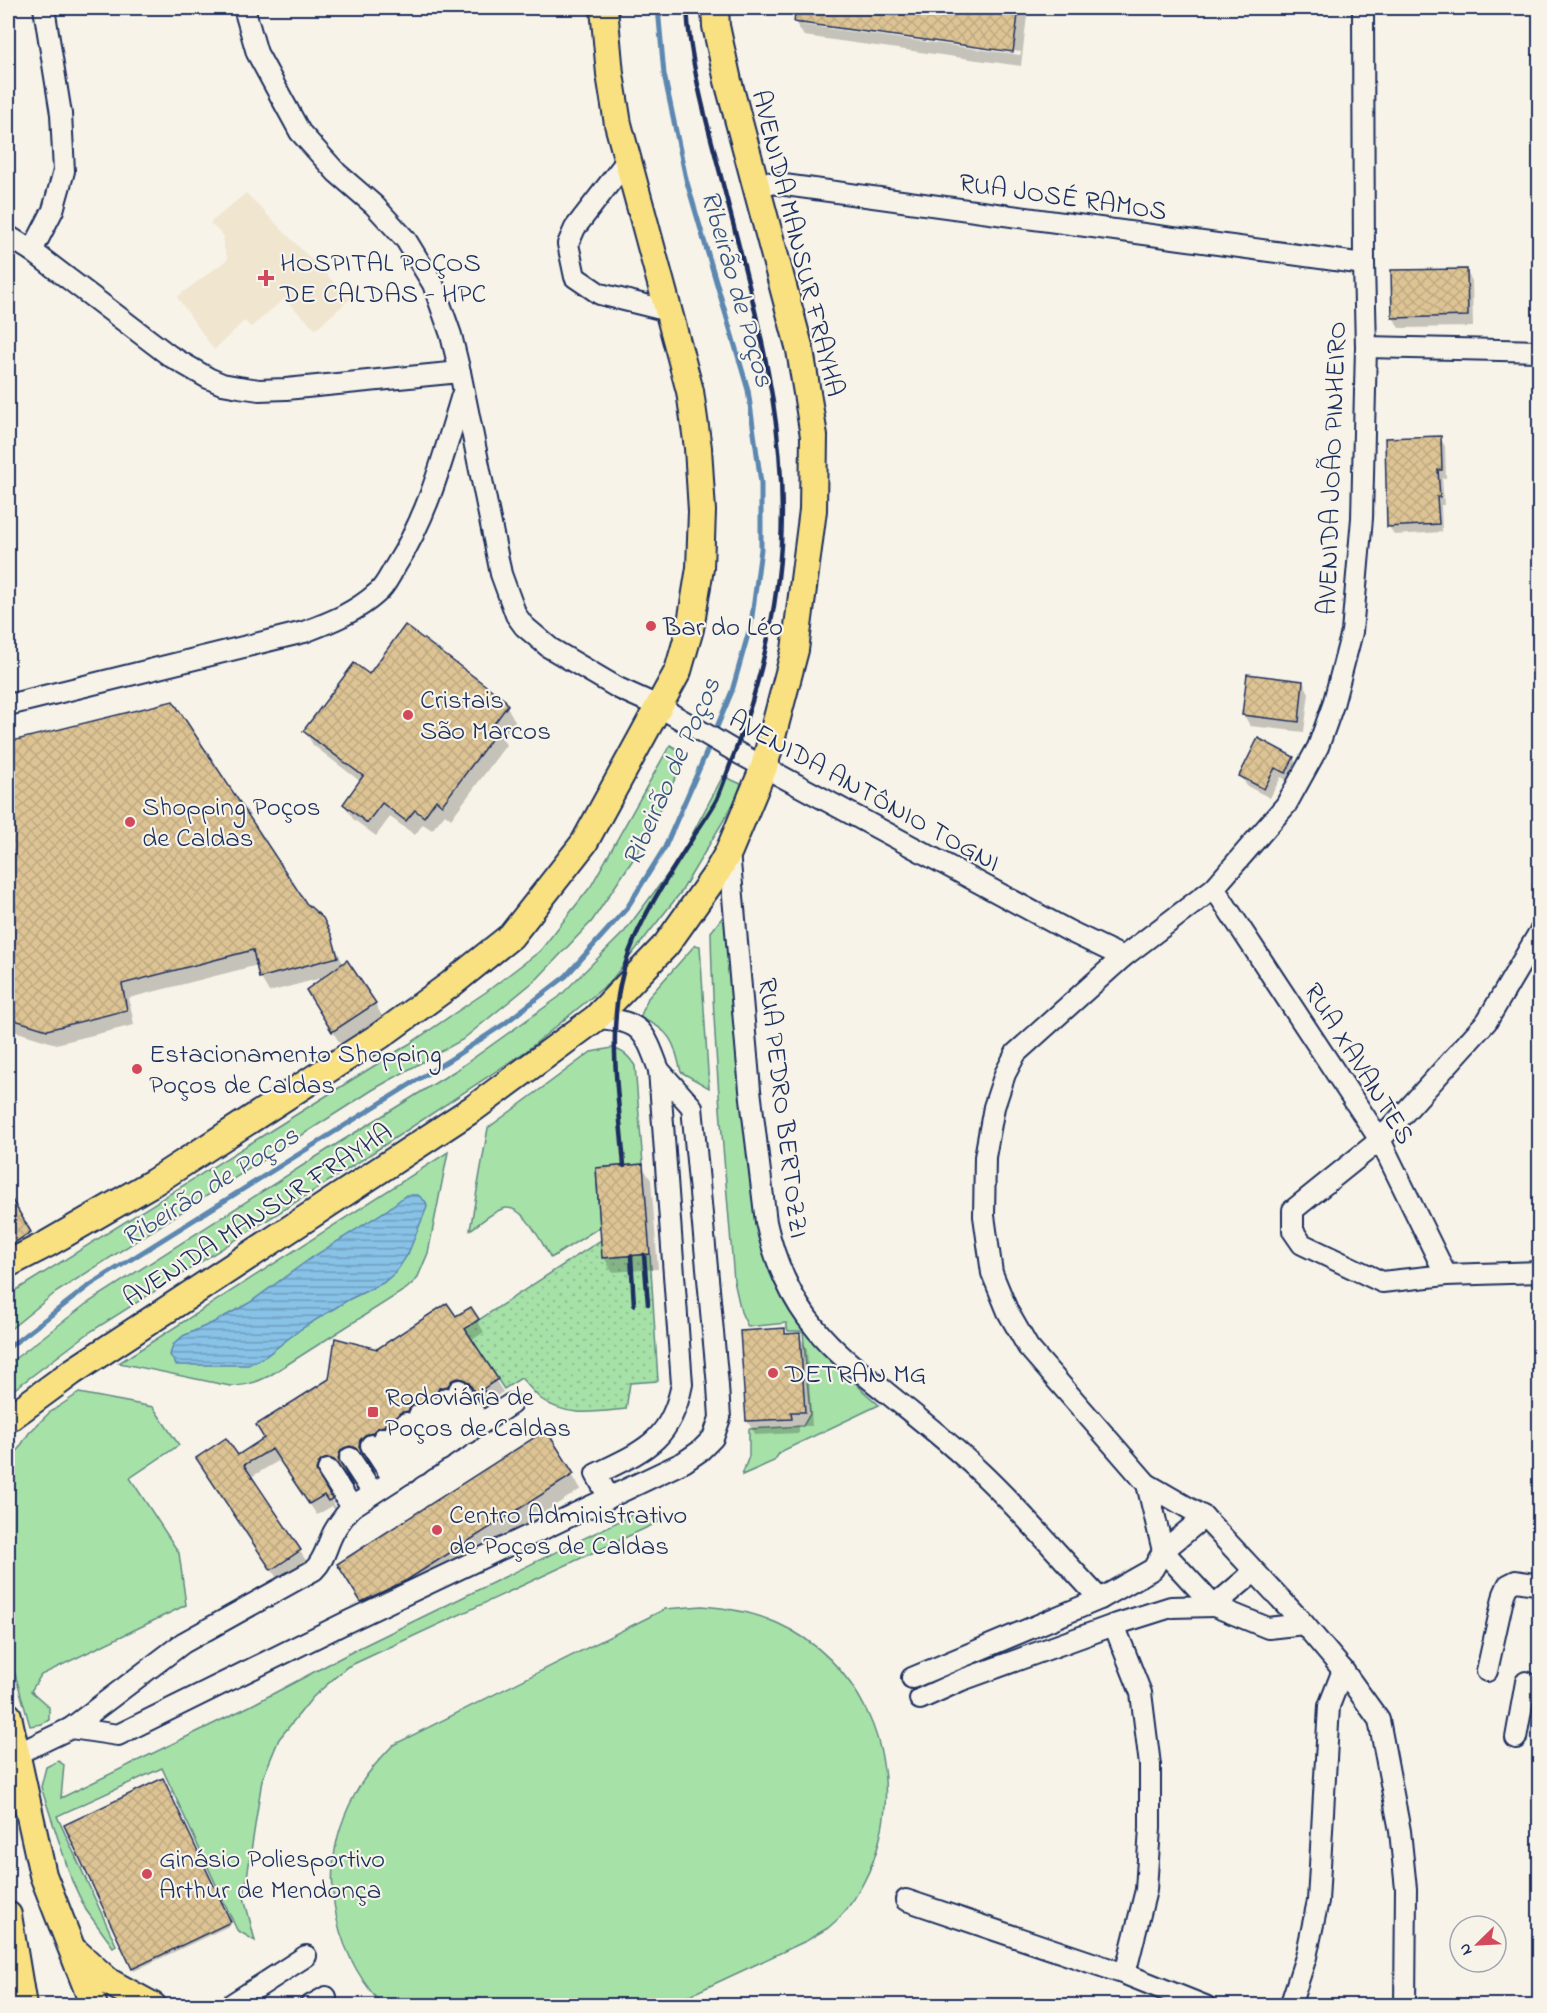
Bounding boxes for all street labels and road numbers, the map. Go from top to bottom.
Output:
street label: AVENIDA MANSUR FRAYHA [740,86,854,401]
street label: RUA JOSÉ RAMOS [956,165,1169,232]
street label: AVENIDA JOÃO PINHEIRO [1309,321,1358,616]
street label: AVENIDA ANTÔNIO TOGNI [721,701,1007,883]
street label: RUA PEDRO BERTOZZI [746,976,817,1241]
street label: RUA XAVANTES [1293,976,1423,1153]
street label: AVENIDA MANSUR FRAYHA [116,1114,401,1318]

